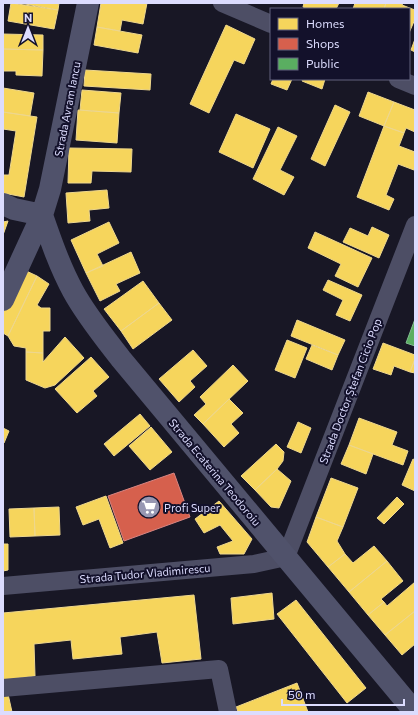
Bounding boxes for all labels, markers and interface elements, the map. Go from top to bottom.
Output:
north arrow [8,8,48,48]
legend [270,8,410,80]
text: N [24,11,32,24]
text: Homes [306,16,344,30]
text: Shops [306,36,340,50]
text: Public [306,56,339,70]
street label: Strada Avram Iancu [51,60,83,158]
street label: Strada Doctor Ștefan Cicio Pop [316,316,385,466]
street label: Strada Ecaterina Teodoroiu [166,416,264,528]
supermarket icon: Profi Super [136,494,162,520]
place label: Profi Super [164,501,221,514]
street label: Strada Tudor Vladimirescu [79,561,211,585]
scale bar [282,681,404,707]
text: 50 m [288,687,316,701]

